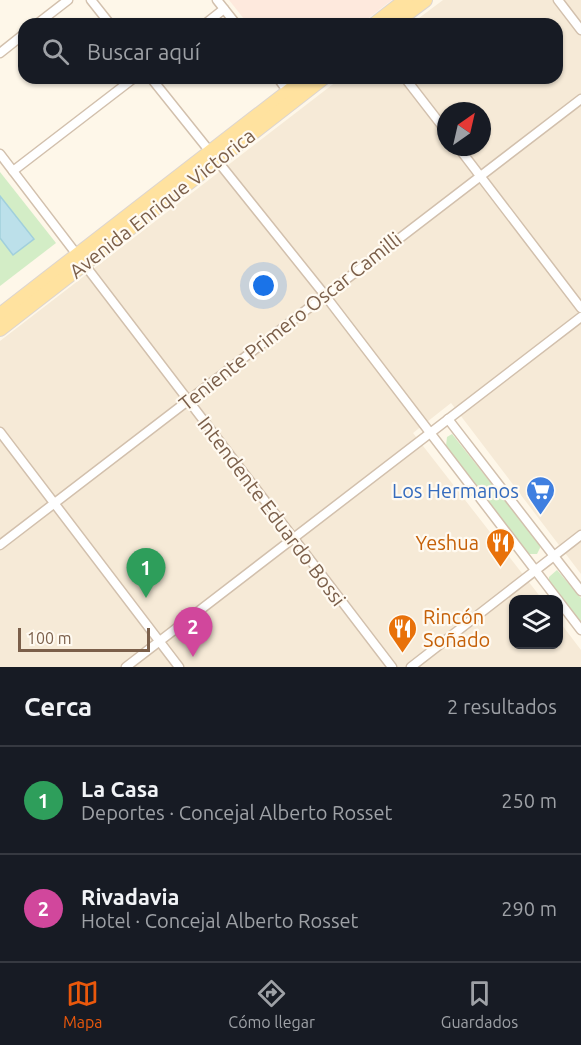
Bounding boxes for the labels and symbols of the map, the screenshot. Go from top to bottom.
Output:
north arrow [437,102,491,156]
street label: Avenida Enrique Victorica [65,123,259,283]
street label: Teniente Primero Oscar Camilli [174,227,406,415]
your location [249,271,278,300]
street label: Intendente Eduardo Bossi [193,412,351,610]
supermarket icon: Los Hermanos [524,474,556,516]
place label: Los Hermanos [392,479,519,502]
restaurant icon: Yeshua [484,526,516,568]
place label: Yeshua [415,531,479,554]
pin: 1 [126,548,166,598]
place label: Rincón Soñado [423,605,490,651]
pin: 2 [174,608,212,657]
restaurant icon: Rincón Soñado [386,612,418,654]
scale bar [18,625,150,652]

